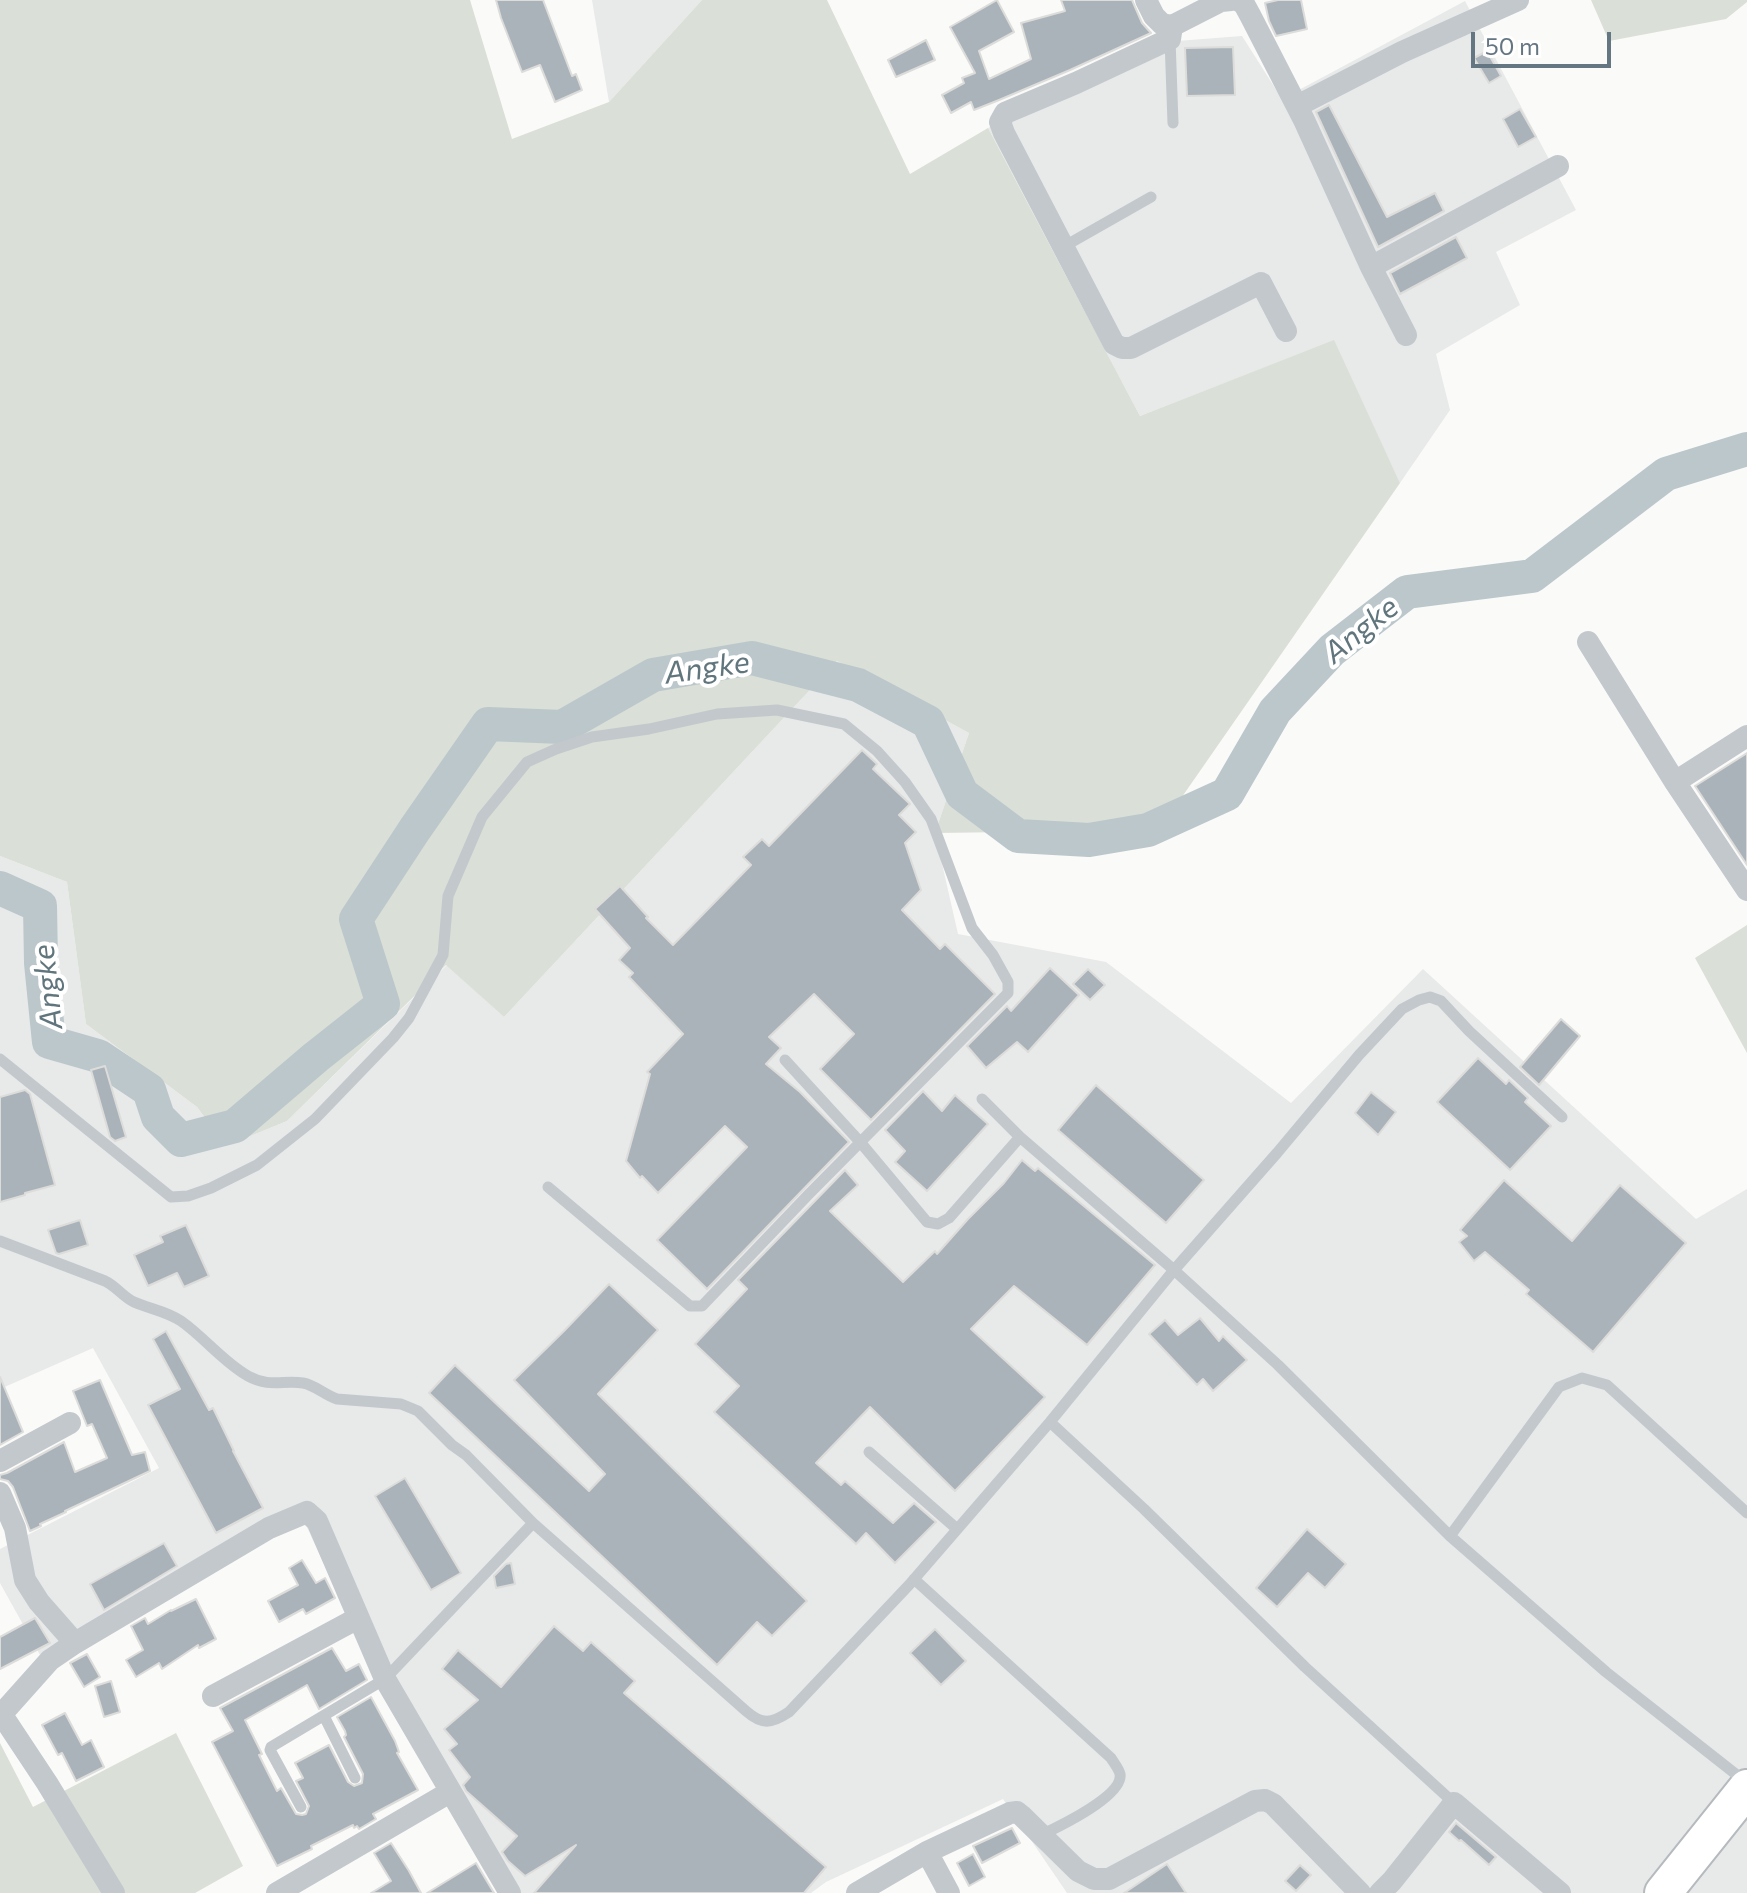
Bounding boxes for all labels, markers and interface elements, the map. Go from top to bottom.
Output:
scale bar [1475,16,1615,66]
text: 50 m [1485,31,1540,60]
water label: Angke [1316,589,1406,671]
water label: Angke [662,644,752,692]
water label: Angke [26,943,70,1031]

